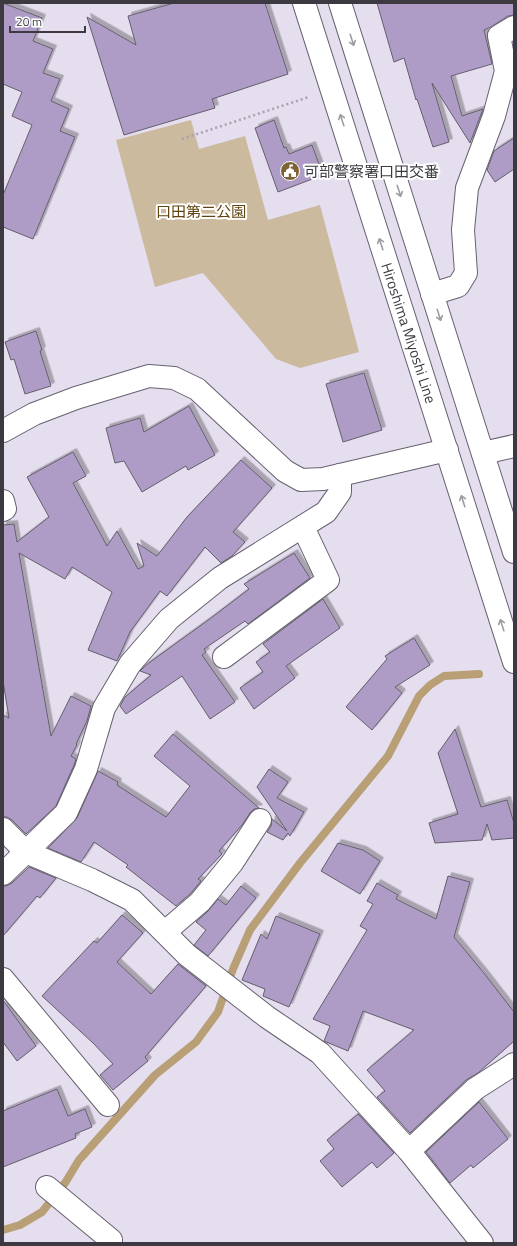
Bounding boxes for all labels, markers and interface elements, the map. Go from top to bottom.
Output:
scale bar [10,8,85,34]
text: 20 m [16,12,42,31]
one-way arrow [348,34,356,46]
one-way arrow [338,114,345,127]
public building icon: 可部警察署口田交番 [279,160,301,182]
place label: 可部警察署口田交番 [304,160,439,183]
one-way arrow [396,184,403,197]
park label: 口田第二公園 [156,200,246,223]
one-way arrow [377,238,384,251]
street label: Hiroshima Miyoshi Line [375,260,443,406]
one-way arrow [436,308,443,321]
one-way arrow [459,495,466,508]
one-way arrow [498,619,505,632]

